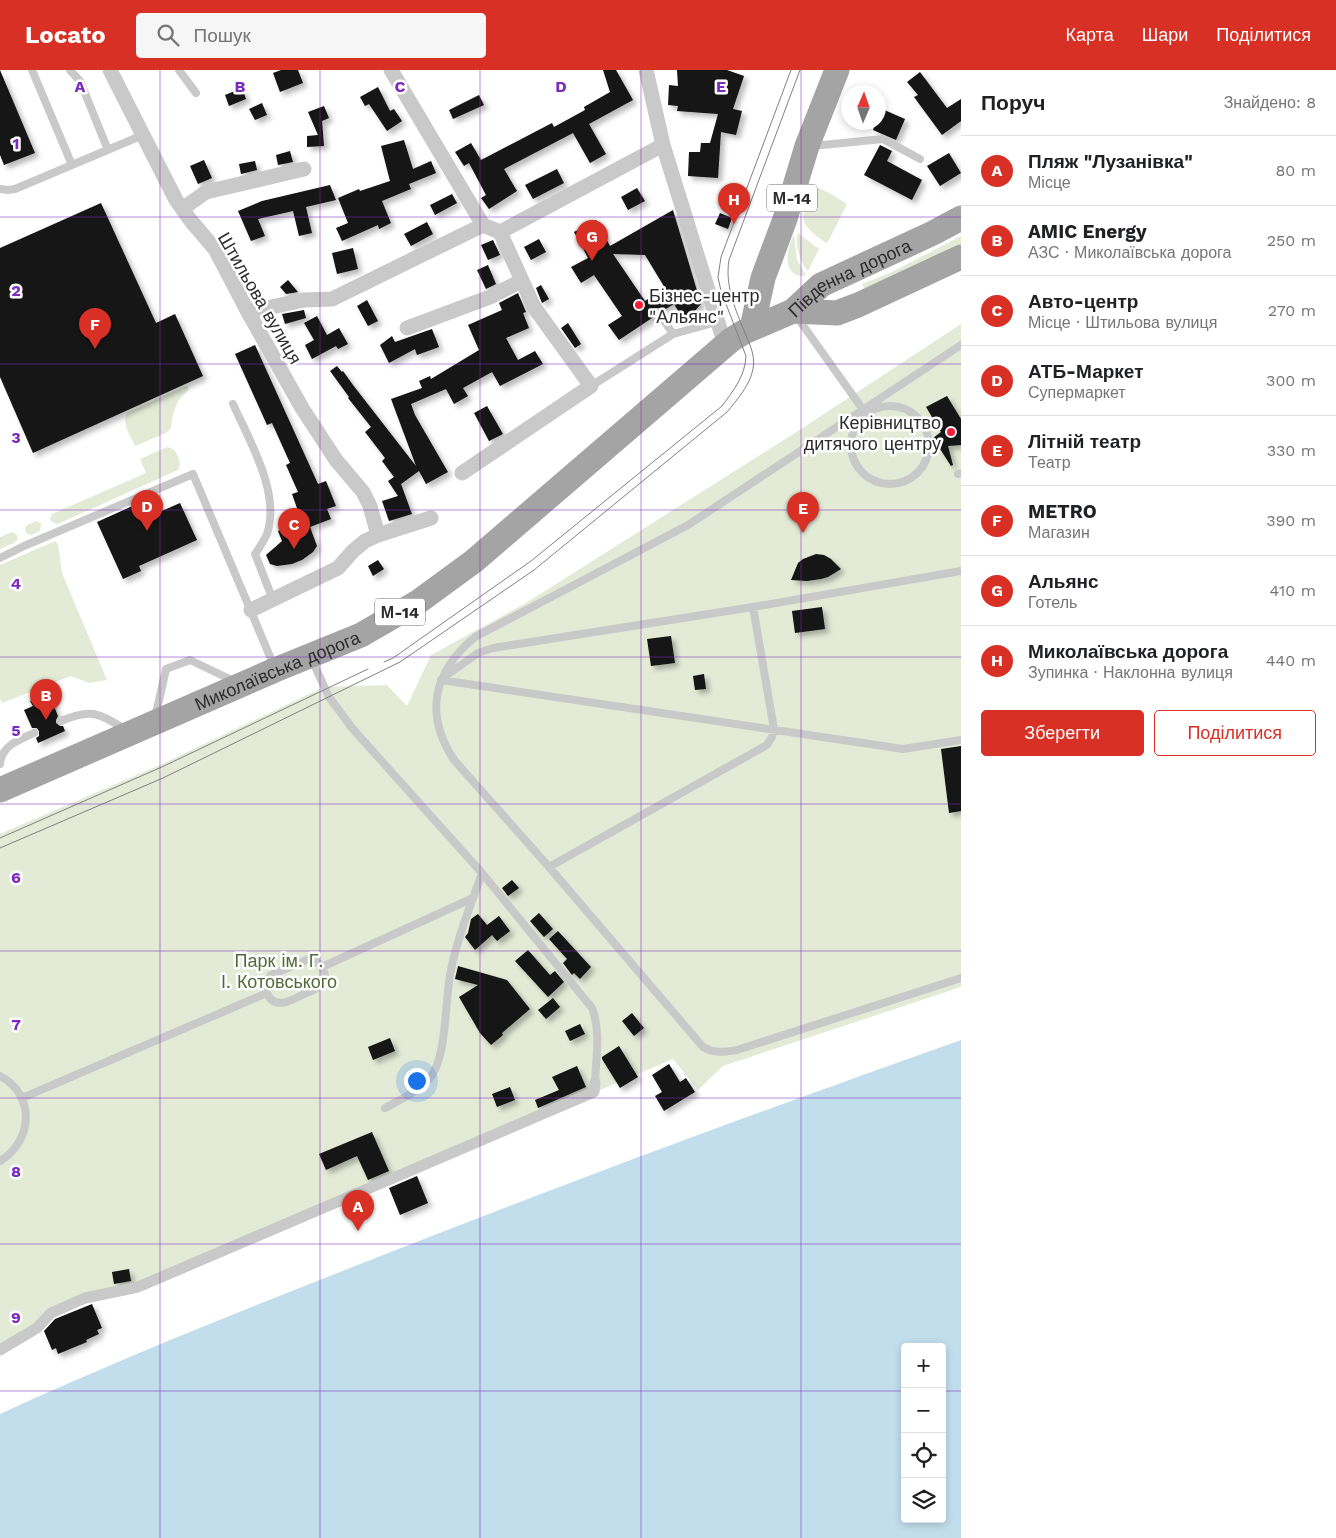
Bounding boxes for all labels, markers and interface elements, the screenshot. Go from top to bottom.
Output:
search box [136,13,486,58]
text: Locato [25,21,106,49]
icon: search [154,21,182,49]
text: Пошук [194,24,251,47]
text: Карта [1066,24,1114,45]
text: Шари [1142,24,1188,45]
text: Поділитися [1216,24,1311,45]
text: A [75,77,86,96]
text: B [235,77,246,96]
text: C [395,77,406,96]
text: D [555,77,567,96]
text: E [716,77,726,96]
north arrow [841,85,886,130]
text: Поруч [981,90,1045,115]
text: Знайдено: 8 [1224,93,1316,112]
text: 1 [13,134,19,153]
text: Пляж "Лузанівка" [1028,150,1193,173]
text: A [992,161,1002,180]
text: 80 m [1275,161,1316,180]
text: Місце [1028,173,1071,192]
pin: H [718,183,750,224]
road number: М-14 [767,185,817,212]
pin: G [576,220,608,261]
text: AMIC Energy [1028,220,1147,243]
street label: Штильова вулиця [214,228,306,368]
text: B [992,231,1002,250]
text: 250 m [1267,231,1316,250]
street label: Південна дорога [783,234,915,321]
text: АЗС · Миколаївська дорога [1028,243,1232,262]
text: 2 [11,281,21,300]
place label: Бізнес-центр "Альянс" [649,285,760,327]
text: Авто-центр [1028,290,1138,313]
marker: Бізнес-центр "Альянс" [633,299,645,311]
text: C [992,301,1002,320]
text: 270 m [1268,301,1316,320]
pin: F [79,308,111,349]
text: Місце · Штильова вулиця [1028,313,1217,332]
text: АТБ-Маркет [1028,360,1143,383]
text: D [991,371,1003,390]
text: 300 m [1266,371,1316,390]
text: Супермаркет [1028,383,1126,402]
place label: Керівництво дитячого центру [804,412,941,454]
marker: Керівництво дитячого центру [945,426,957,438]
text: 3 [11,428,21,447]
text: Літній театр [1028,430,1141,453]
text: E [992,441,1002,460]
text: 330 m [1267,441,1316,460]
text: Театр [1028,453,1071,472]
pin: D [131,490,163,531]
pin: E [787,492,819,533]
text: METRO [1028,500,1097,523]
pin: C [278,508,310,549]
text: F [992,511,1002,530]
text: 390 m [1266,511,1316,530]
text: Магазин [1028,523,1090,542]
text: Альянс [1028,570,1099,593]
text: 4 [11,574,21,593]
text: G [991,581,1003,600]
text: 410 m [1270,581,1316,600]
text: Готель [1028,593,1077,612]
road number: М-14 [375,598,425,626]
street label: Миколаївська дорога [191,626,364,714]
text: Миколаївська дорога [1028,640,1228,663]
text: H [991,651,1003,670]
text: 440 m [1266,651,1316,670]
text: Зупинка · Наклонна вулиця [1028,663,1233,682]
pin: B [30,679,62,720]
button: Зберегти [981,710,1144,756]
button: Поділитися [1154,710,1316,756]
text: 5 [11,721,21,740]
text: 6 [11,868,21,887]
park label: Парк ім. Г. І. Котовського [221,950,337,992]
text: 7 [11,1015,21,1034]
your location [404,1068,430,1094]
text: 8 [11,1162,21,1181]
pin: A [342,1190,374,1231]
text: 9 [11,1308,21,1327]
map controls [901,1343,946,1523]
button: + [901,1343,946,1388]
button: − [901,1388,946,1433]
button: locate [901,1433,946,1478]
button: layers [901,1478,946,1523]

